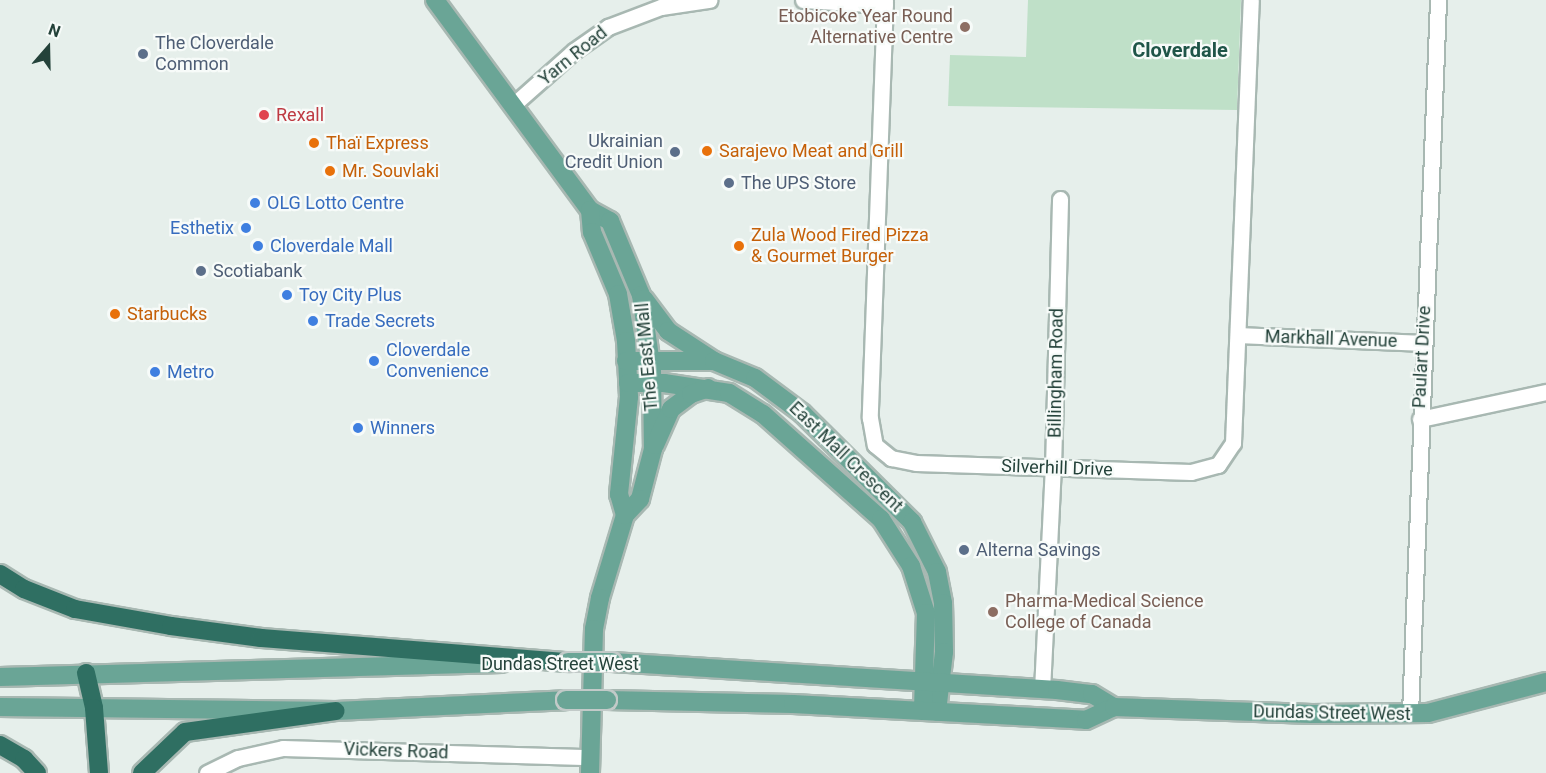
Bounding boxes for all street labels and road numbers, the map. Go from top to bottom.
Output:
street label: Yarn Road [534,22,612,90]
street label: The East Mall [632,302,662,412]
street label: Paulart Drive [1409,305,1435,409]
street label: Billingham Road [1044,308,1068,438]
street label: Markhall Avenue [1264,326,1398,352]
street label: East Mall Crescent [785,397,907,517]
street label: Silverhill Drive [1001,455,1113,481]
street label: Dundas Street West [481,653,639,675]
street label: Dundas Street West [1253,701,1411,725]
street label: Vickers Road [343,738,449,764]

